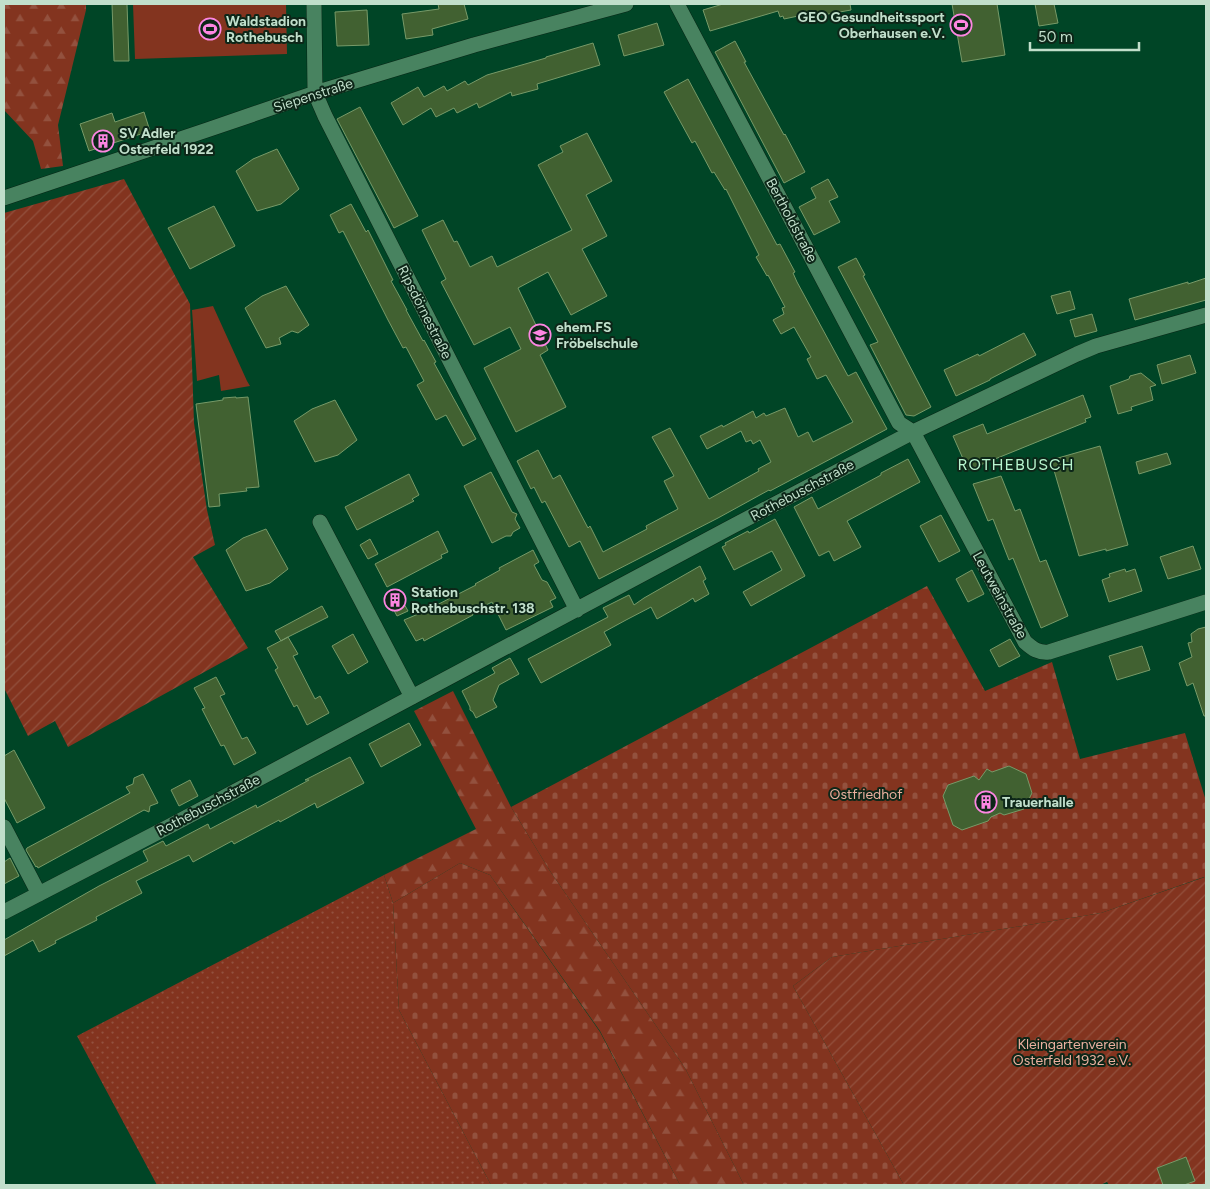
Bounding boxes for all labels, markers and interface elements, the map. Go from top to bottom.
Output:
place label: GEO Gesundheitssport Oberhausen e.V. [798,9,945,42]
place label: Waldstadion Rothebusch [226,13,306,46]
sports icon: GEO Gesundheitssport Oberhausen e.V. [949,13,973,37]
sports icon: Waldstadion Rothebusch [198,17,222,41]
scale bar [1030,20,1139,52]
text: 50 m [1038,28,1073,46]
street label: Siepenstraße [271,75,355,116]
place label: SV Adler Osterfeld 1922 [119,125,214,158]
building icon: SV Adler Osterfeld 1922 [91,129,115,153]
street label: Bertholdstraße [762,175,821,265]
street label: Ripsdörnestraße [394,263,456,362]
place label: ehem.FS Fröbelschule [556,319,638,352]
school or university icon: ehem.FS Fröbelschule [528,323,552,347]
district label: ROTHEBUSCH [957,455,1075,474]
street label: Rothebuschstraße [748,456,857,525]
street label: Leutweinstraße [969,549,1031,642]
place label: Station Rothebuschstr. 138 [411,584,535,617]
building icon: Station Rothebuschstr. 138 [383,588,407,612]
street label: Rothebuschstraße [154,771,263,840]
park label: Ostfriedhof [830,786,903,803]
building icon: Trauerhalle [974,790,998,814]
place label: Trauerhalle [1002,794,1074,811]
park label: Kleingartenverein Osterfeld 1932 e.V. [1013,1036,1131,1069]

